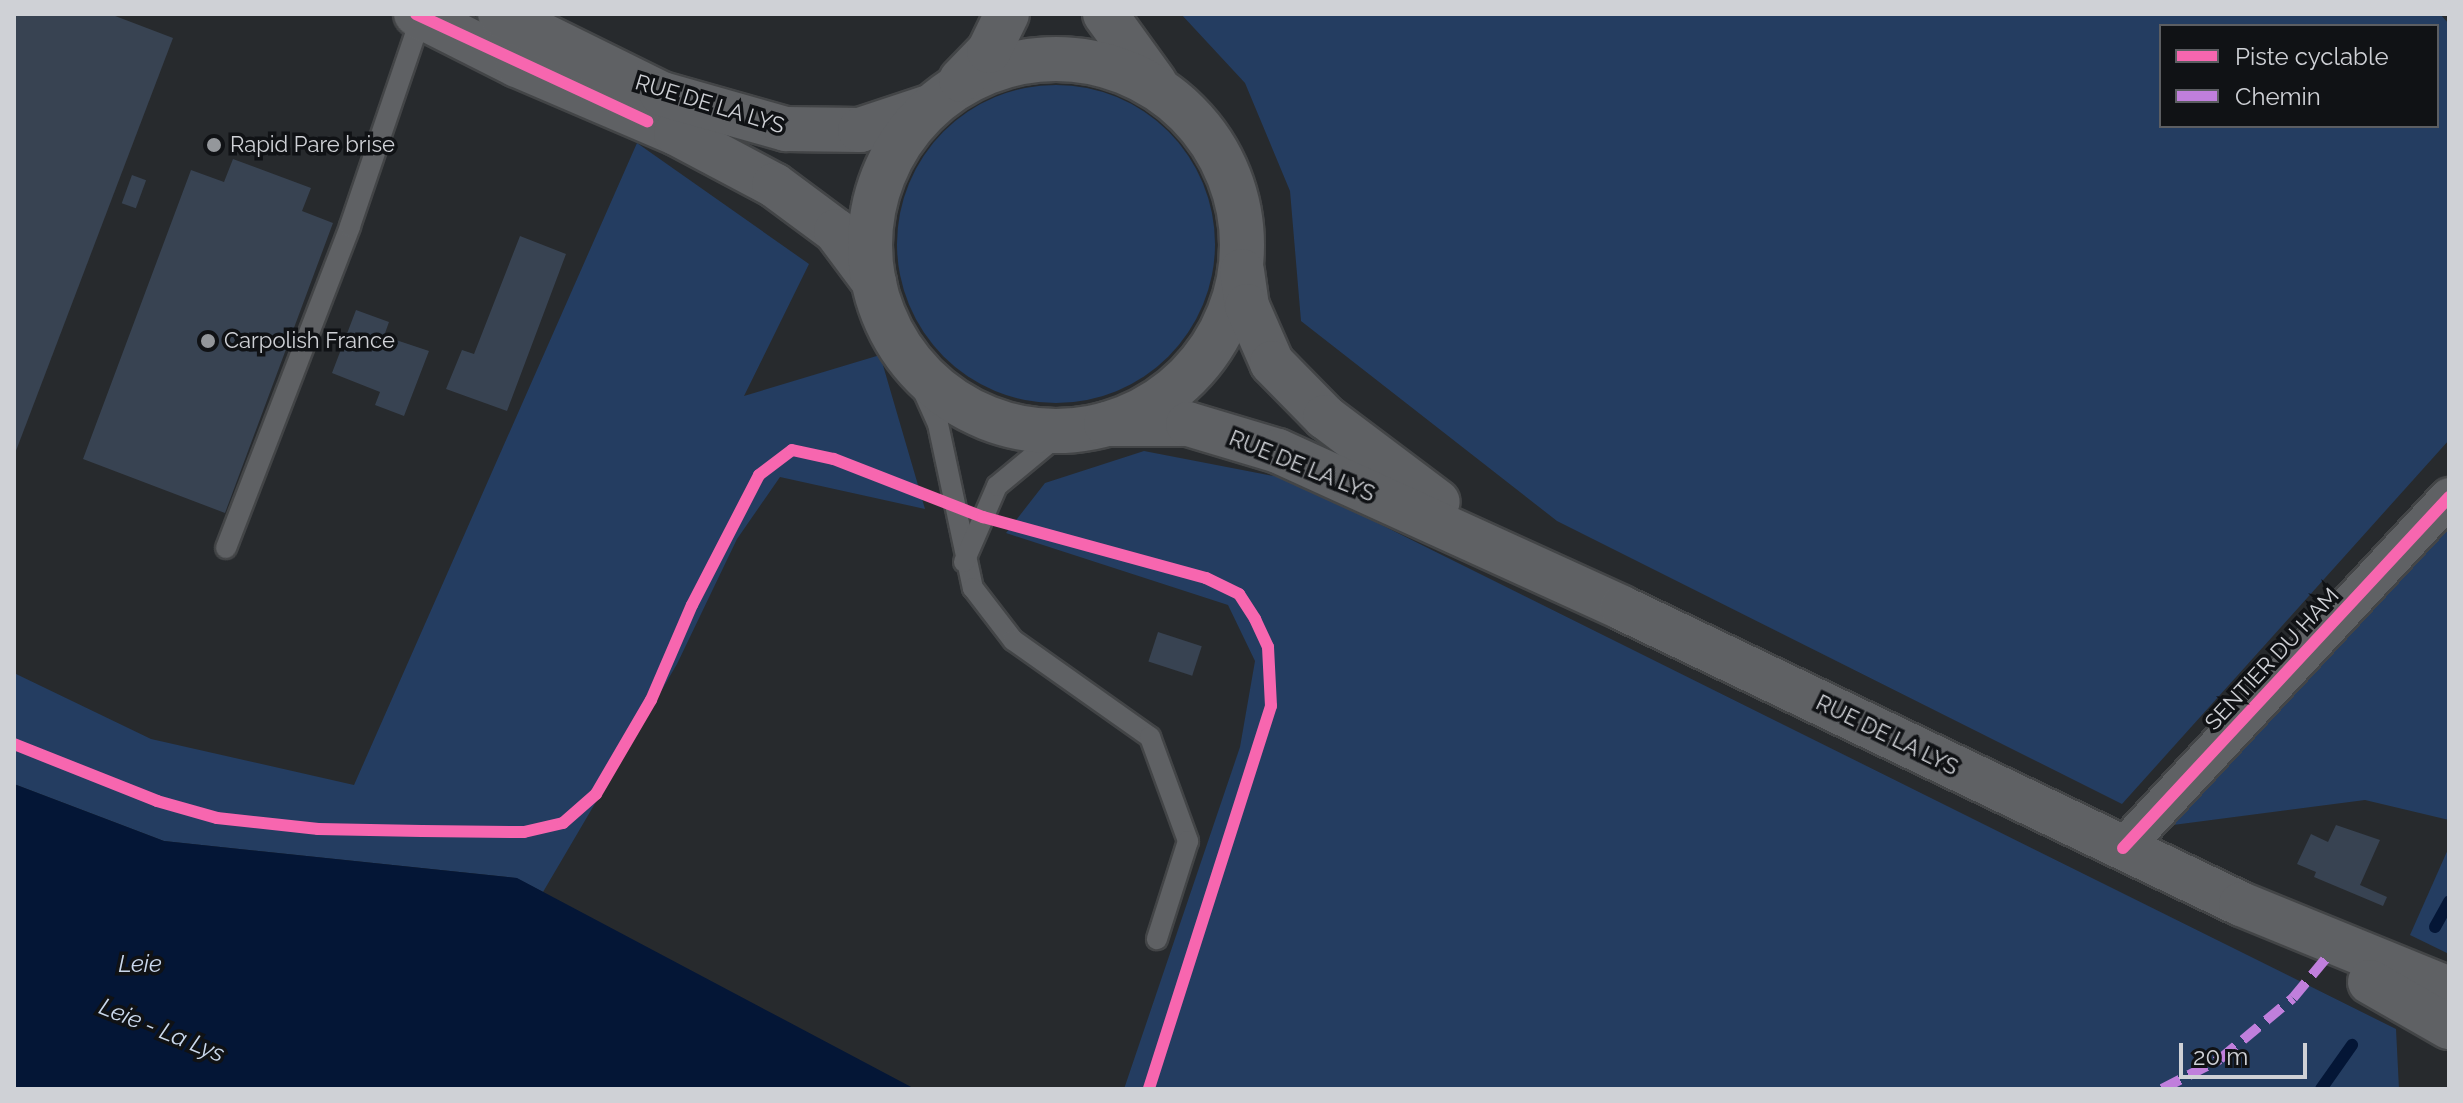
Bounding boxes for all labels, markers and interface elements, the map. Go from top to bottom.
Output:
legend [2159,24,2439,128]
text: Piste cyclable [2235,42,2389,71]
street label: RUE DE LA LYS [632,69,788,139]
text: Chemin [2235,82,2321,111]
place label: Rapid Pare brise [230,132,395,158]
marker: Rapid Pare brise [205,136,223,154]
place label: Carpolish France [224,328,395,354]
marker: Carpolish France [199,332,217,350]
street label: RUE DE LA LYS [1225,425,1379,507]
street label: SENTIER DU HAM [2199,583,2345,735]
street label: RUE DE LA LYS [1811,689,1963,781]
water label: Leie [118,950,162,978]
water label: Leie - La Lys [95,992,229,1068]
scale bar [2183,1027,2311,1077]
text: 20 m [2193,1042,2248,1071]

